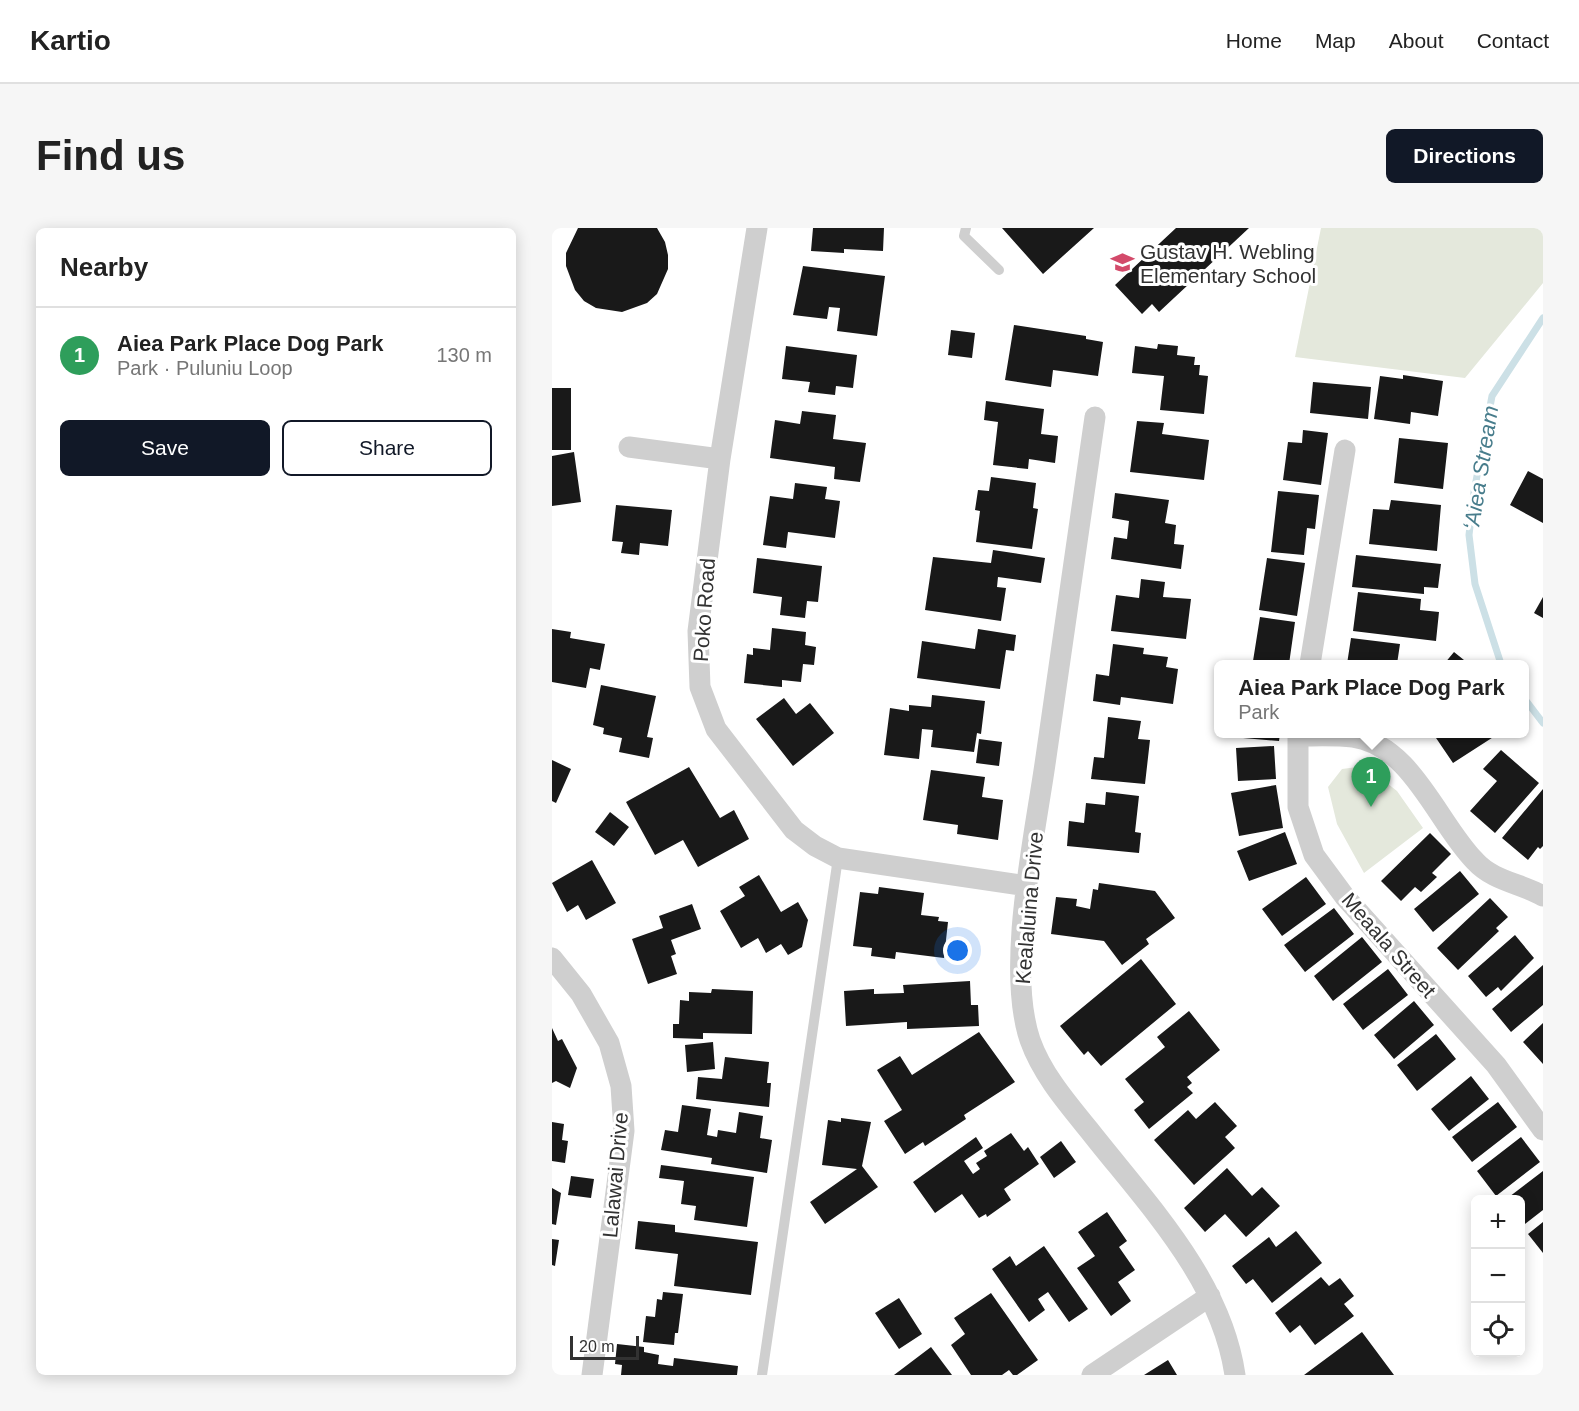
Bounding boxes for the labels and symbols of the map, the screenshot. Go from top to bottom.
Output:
place label: Gustav H. Webling Elementary School [1140,240,1316,287]
school or university icon: Gustav H. Webling Elementary School [1109,250,1135,276]
water label: ʻAiea Stream [1459,404,1503,532]
street label: Poko Road [689,557,719,663]
pin: 1 [1352,758,1390,807]
street label: Kealaluina Drive [1011,831,1047,985]
street label: Meaala Street [1337,888,1441,1002]
your location [943,936,972,965]
street label: Lalawai Drive [598,1111,632,1239]
scale bar [570,1333,639,1360]

